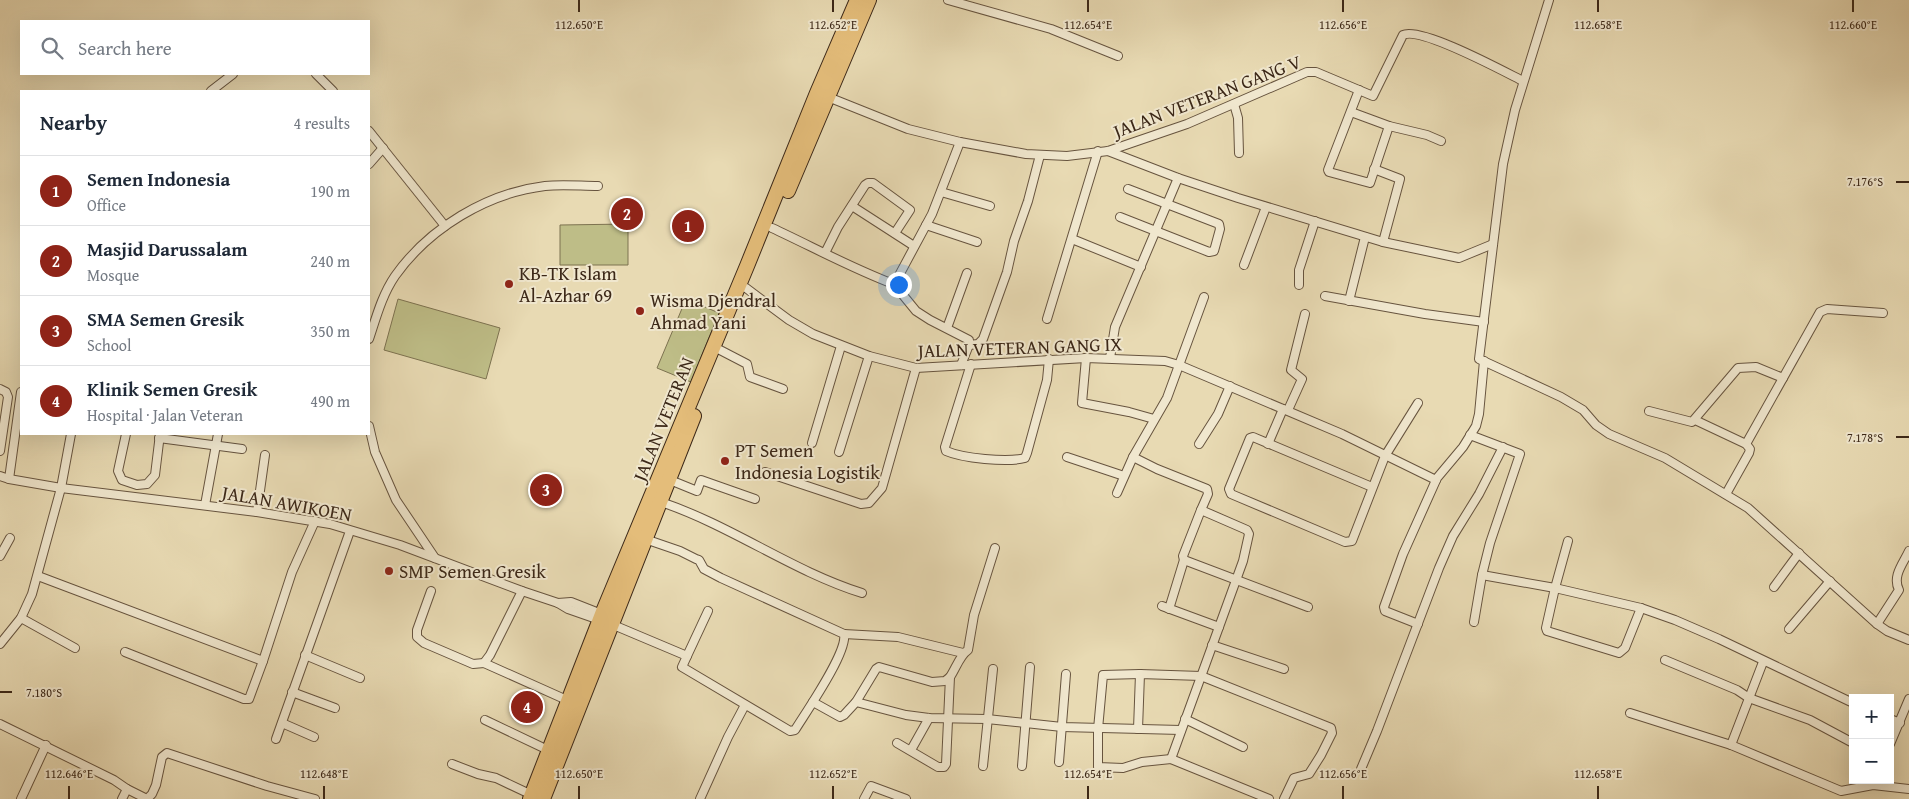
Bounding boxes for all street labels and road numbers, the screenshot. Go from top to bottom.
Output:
street label: JALAN VETERAN GANG V [1107,47,1306,145]
street label: JALAN VETERAN GANG IX [915,329,1123,365]
street label: JALAN VETERAN [625,353,701,487]
street label: JALAN AWIKOEN [218,477,354,528]

